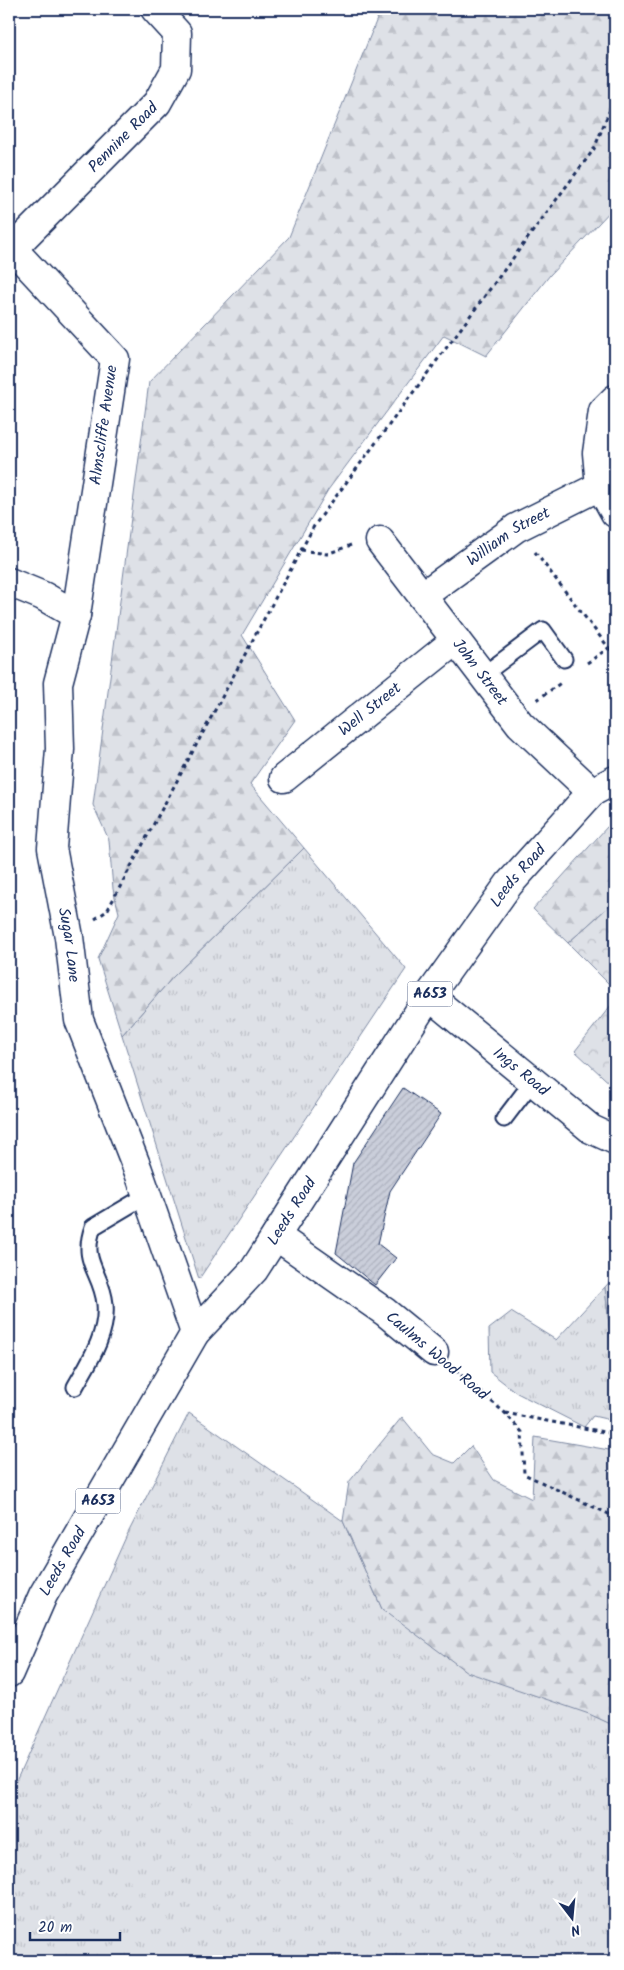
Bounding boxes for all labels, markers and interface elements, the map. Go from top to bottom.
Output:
street label: Pennine Road [82,95,165,178]
street label: Almscliffe Avenue [83,363,125,487]
street label: William Street [461,500,555,573]
street label: John Street [446,633,515,712]
street label: Well Street [333,676,407,742]
street label: Leeds Road [484,838,553,913]
street label: Sugar Lane [51,906,87,984]
road number: A653 [408,982,452,1006]
street label: Ings Road [487,1041,555,1103]
street label: Leeds Road [260,1171,323,1250]
street label: Caulms Wood Road [380,1305,495,1407]
road number: A653 [76,1488,120,1514]
street label: Leeds Road [33,1521,93,1601]
north arrow [546,1892,596,1942]
scale bar [30,1910,120,1942]
text: 20 m [38,1916,72,1940]
text: N [568,1918,583,1941]

